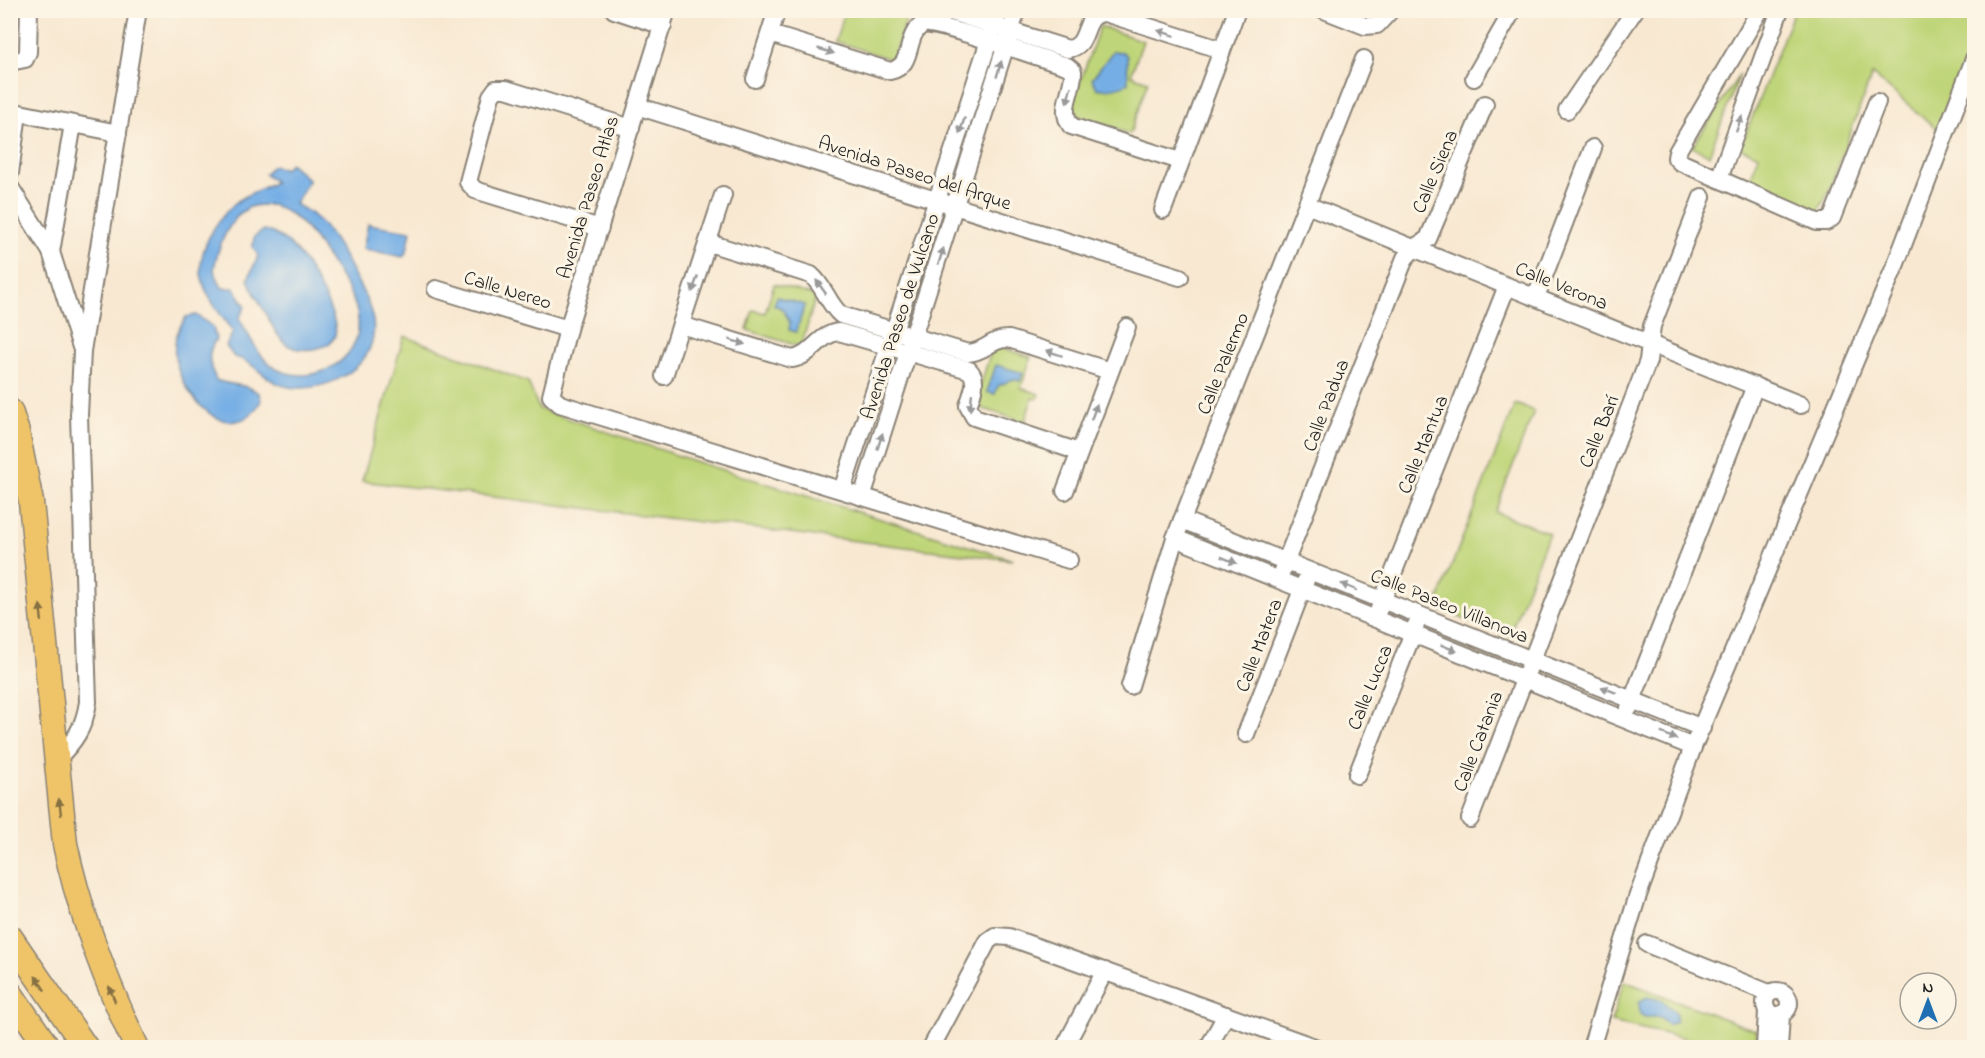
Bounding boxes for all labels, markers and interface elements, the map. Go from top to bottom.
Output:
one-way arrow [1157,27,1175,37]
one-way arrow [817,47,835,56]
one-way arrow [994,60,1004,78]
one-way arrow [1064,86,1073,104]
street label: Avenida Paseo Atlas [551,113,628,283]
one-way arrow [1734,115,1744,133]
one-way arrow [957,117,966,135]
street label: Calle Siena [1406,126,1467,218]
street label: Avenida Paseo del Arque [814,129,1015,219]
street label: Avenida Paseo de Vulcano [854,210,948,424]
one-way arrow [936,247,946,265]
street label: Calle Verona [1510,256,1612,319]
street label: Calle Nereo [460,264,555,318]
one-way arrow [690,275,699,293]
one-way arrow [815,279,827,295]
street label: Calle Palermo [1191,308,1258,419]
one-way arrow [728,338,746,347]
one-way arrow [1045,348,1063,357]
street label: Calle Padua [1296,355,1358,456]
street label: Calle Mantua [1391,391,1457,499]
street label: Calle Barí [1573,391,1628,473]
one-way arrow [966,393,976,412]
one-way arrow [1090,403,1100,421]
one-way arrow [876,432,886,450]
one-way arrow [1220,555,1238,565]
street label: Calle Paseo Villanova [1366,562,1533,652]
one-way arrow [1340,582,1358,592]
street label: Calle Matera [1229,595,1291,697]
one-way arrow [36,604,46,623]
street label: Calle Lucca [1341,641,1402,735]
one-way arrow [1440,644,1458,653]
one-way arrow [1599,685,1617,695]
street label: Calle Catania [1447,687,1512,797]
one-way arrow [1660,731,1678,741]
one-way arrow [56,798,65,817]
north arrow [1898,971,1958,1031]
one-way arrow [34,975,46,991]
text: N [1923,976,1934,1000]
one-way arrow [107,985,117,1003]

